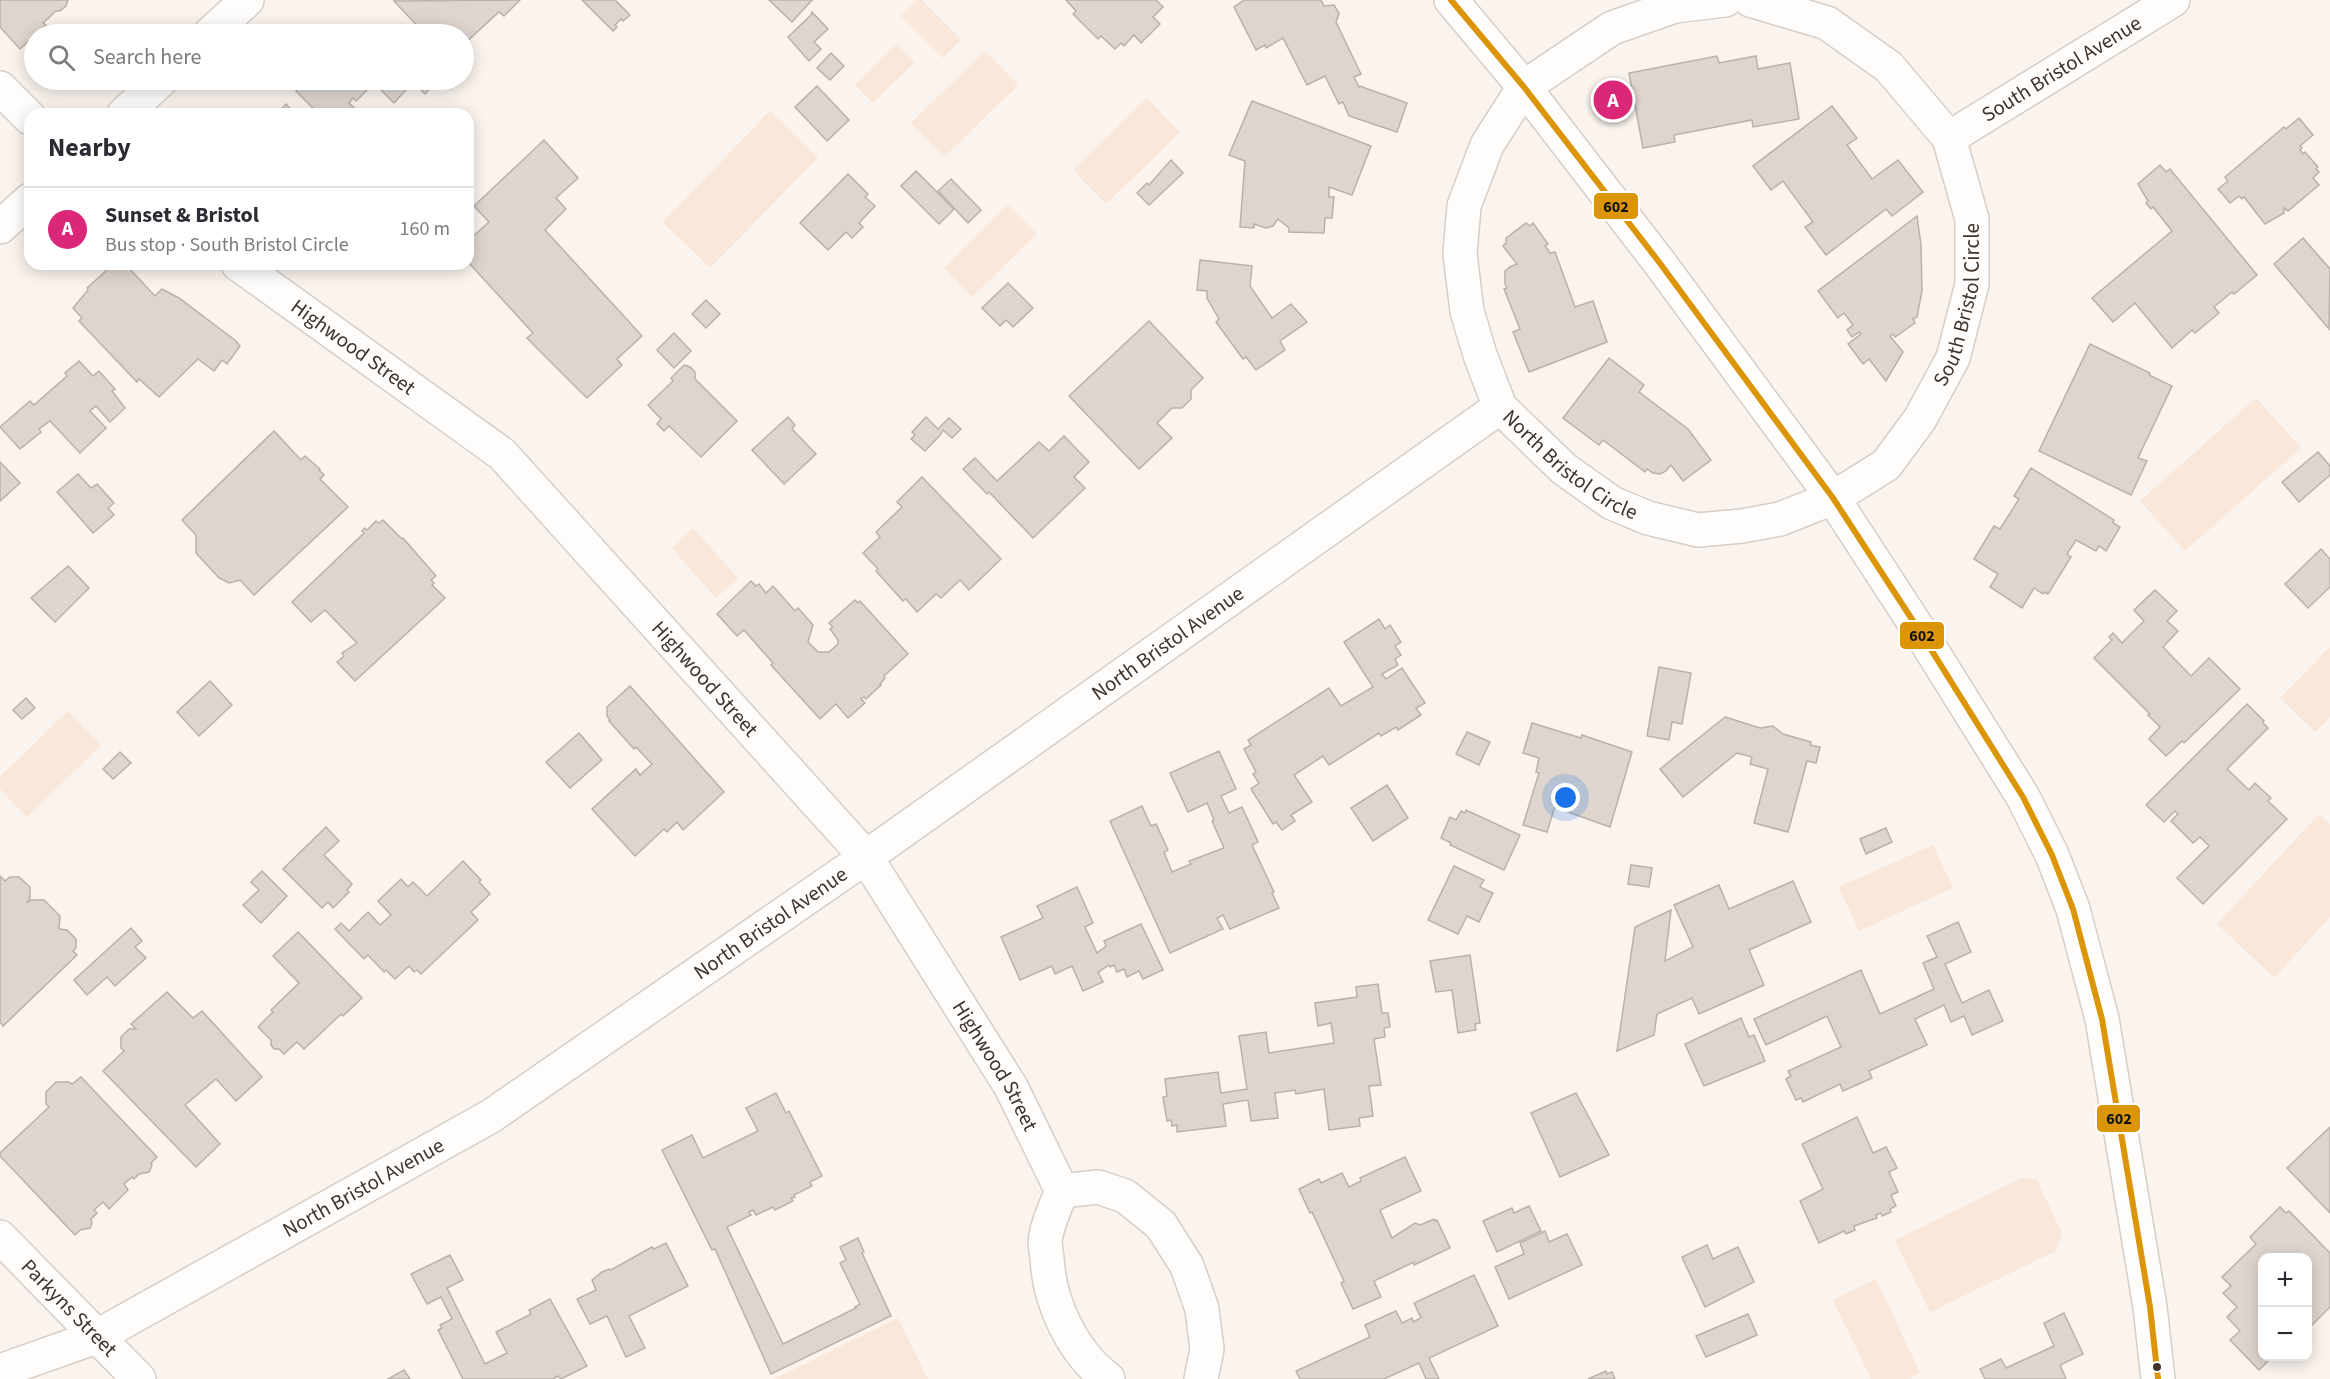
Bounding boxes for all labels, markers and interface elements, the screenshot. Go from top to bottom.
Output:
street label: South Bristol Avenue [1976,8,2147,129]
search box [24,24,474,90]
icon: search [45,41,78,74]
text: Search here [93,41,201,73]
pin: A [1594,78,1632,122]
text: Nearby [48,129,131,166]
line badge: 602 [1593,192,1639,220]
text: 602 [1603,196,1629,218]
text: Sunset & Bristol [105,199,259,231]
text: A [62,215,73,243]
text: 160 m [400,215,450,243]
street label: South Bristol Circle [1925,223,1987,392]
text: Bus stop · South Bristol Circle [105,231,349,259]
street label: Highwood Street [285,292,422,402]
street label: North Bristol Circle [1496,402,1642,527]
street label: North Bristol Avenue [1085,578,1250,708]
street label: Highwood Street [644,614,765,743]
line badge: 602 [1899,621,1945,650]
text: 602 [1909,625,1935,647]
your location [1551,783,1580,812]
street label: North Bristol Avenue [687,859,853,987]
street label: Highwood Street [945,995,1045,1136]
line badge: 602 [2096,1104,2141,1133]
text: 602 [2106,1108,2132,1130]
street label: North Bristol Avenue [277,1130,449,1245]
street label: Parkyns Street [14,1252,124,1363]
map controls [2258,1253,2312,1361]
button: + [2258,1253,2312,1307]
button: − [2258,1307,2312,1361]
unlabelled marker [2151,1361,2163,1373]

